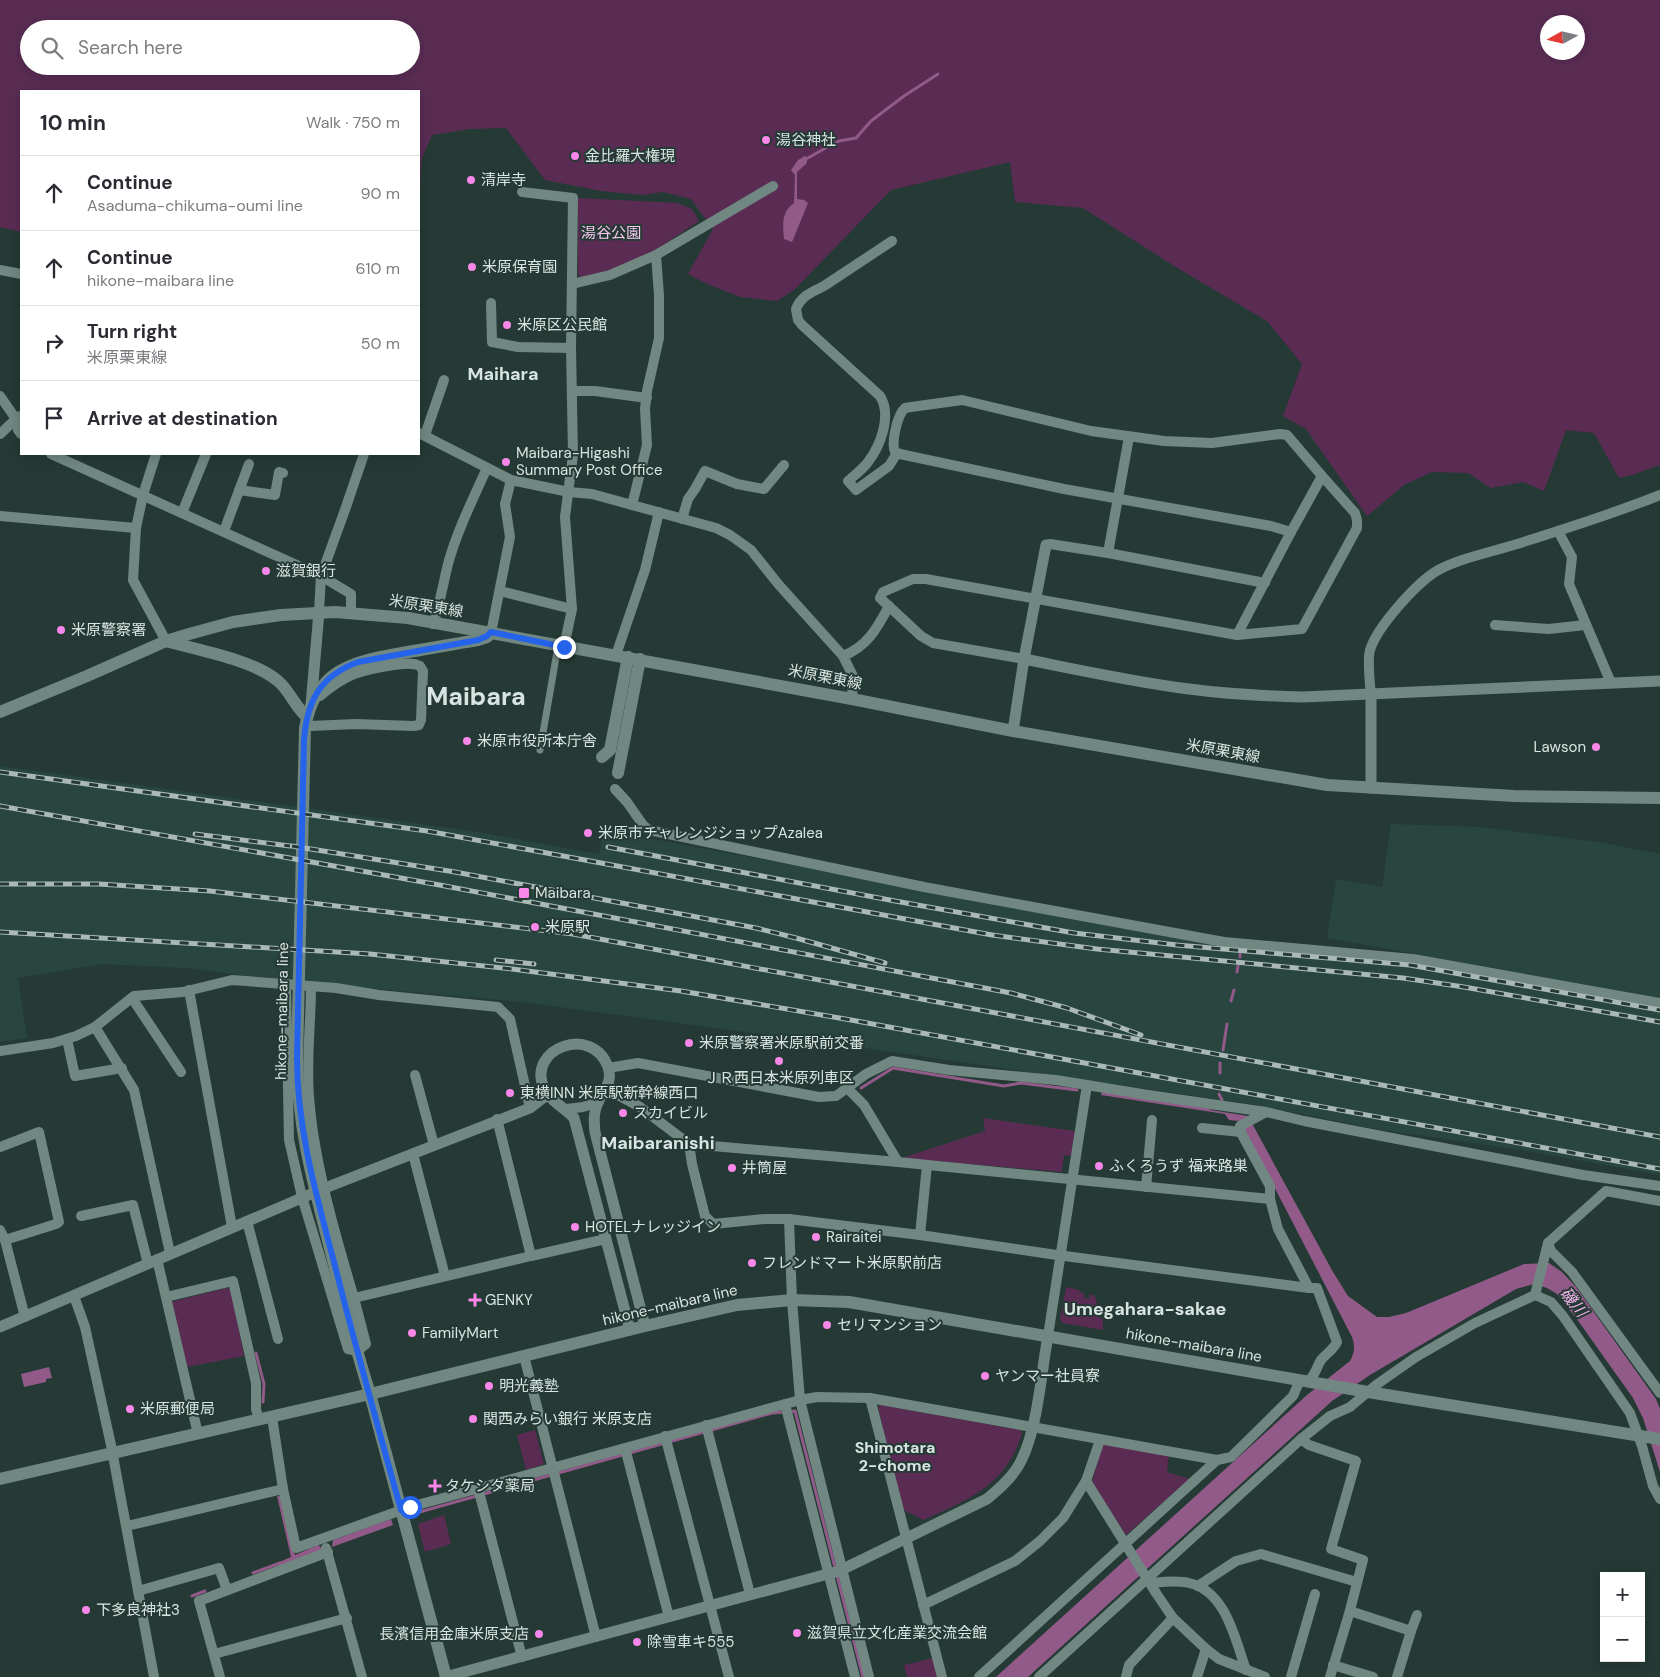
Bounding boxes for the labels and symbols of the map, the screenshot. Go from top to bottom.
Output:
north arrow [1540,15,1585,60]
place label: 湯谷神社 [776,130,836,150]
marker: 湯谷神社 [760,134,772,146]
place label: 金比羅大権現 [585,146,675,166]
marker: 金比羅大権現 [569,150,581,162]
place label: 清岸寺 [481,170,526,190]
marker: 清岸寺 [465,174,477,186]
park label: 湯谷公園 [581,223,641,243]
place label: 米原保育園 [482,257,557,277]
marker: 米原保育園 [466,261,478,273]
place label: 米原区公民館 [517,315,607,335]
marker: 米原区公民館 [501,319,513,331]
district label: Maihara [467,362,539,386]
place label: Maibara-Higashi Summary Post Office [516,443,663,480]
marker: Maibara-Higashi Summary Post Office [500,456,512,468]
place label: 滋賀銀行 [276,561,336,581]
marker: 滋賀銀行 [260,565,272,577]
street label: 米原栗東線 [387,590,465,622]
place label: 米原警察署 [71,620,146,640]
marker: 米原警察署 [55,624,67,636]
route end [553,636,576,659]
street label: 米原栗東線 [786,660,864,694]
district label: Maibara [426,680,526,713]
place label: 米原市役所本庁舎 [477,731,597,751]
marker: 米原市役所本庁舎 [461,735,473,747]
street label: 米原栗東線 [1184,735,1262,767]
place label: Lawson [1534,737,1586,757]
marker: Lawson [1590,741,1602,753]
place label: 米原市チャレンジショップAzalea [598,823,823,843]
marker: 米原市チャレンジショップAzalea [582,827,594,839]
place label: Maibara [535,883,591,903]
marker: Maibara [517,886,531,900]
place label: 米原駅 [545,917,590,937]
marker: 米原駅 [529,921,541,933]
street label: hikone-maibara line [271,942,293,1080]
place label: 米原警察署米原駅前交番 [699,1033,864,1053]
marker: 米原警察署米原駅前交番 [683,1037,695,1049]
marker: ＪＲ西日本米原列車区 [773,1055,785,1067]
place label: ＪＲ西日本米原列車区 [704,1068,854,1088]
place label: 東横INN 米原駅新幹線西口 [520,1083,698,1103]
marker: 東横INN 米原駅新幹線西口 [504,1087,516,1099]
place label: スカイビル [633,1103,708,1123]
marker: スカイビル [617,1107,629,1119]
district label: Maibaranishi [601,1131,715,1155]
place label: ふくろうず 福来路巣 [1109,1156,1248,1176]
place label: 井筒屋 [742,1158,787,1178]
marker: ふくろうず 福来路巣 [1093,1160,1105,1172]
marker: 井筒屋 [726,1162,738,1174]
place label: HOTELナレッジイン [585,1217,721,1237]
marker: HOTELナレッジイン [569,1221,581,1233]
place label: Rairaitei [826,1227,882,1247]
marker: Rairaitei [810,1231,822,1243]
place label: フレンドマート米原駅前店 [762,1253,942,1273]
marker: フレンドマート米原駅前店 [746,1257,758,1269]
street label: hikone-maibara line [601,1280,739,1330]
water label: 磯川 [1555,1283,1593,1323]
place label: GENKY [485,1290,533,1310]
marker: GENKY [469,1294,481,1306]
district label: Umegahara-sakae [1064,1297,1226,1321]
place label: セリマンション [837,1315,942,1335]
marker: セリマンション [821,1319,833,1331]
place label: FamilyMart [422,1323,499,1343]
street label: hikone-maibara line [1124,1323,1264,1367]
marker: FamilyMart [406,1327,418,1339]
place label: ヤンマー社員寮 [995,1366,1100,1386]
marker: ヤンマー社員寮 [979,1370,991,1382]
place label: 明光義塾 [499,1376,559,1396]
marker: 明光義塾 [483,1380,495,1392]
place label: 米原郵便局 [140,1399,215,1419]
marker: 米原郵便局 [124,1403,136,1415]
place label: 関西みらい銀行 米原支店 [483,1409,652,1429]
marker: 関西みらい銀行 米原支店 [467,1413,479,1425]
district label: Shimotara 2-chome [855,1437,935,1476]
place label: タケシタ薬局 [445,1476,535,1496]
marker: タケシタ薬局 [429,1480,441,1492]
route start [399,1496,422,1519]
place label: 下多良神社3 [96,1600,180,1620]
marker: 下多良神社3 [80,1604,92,1616]
place label: 滋賀県立文化産業交流会館 [807,1623,987,1643]
place label: 長濱信用金庫米原支店 [379,1624,529,1644]
marker: 滋賀県立文化産業交流会館 [791,1627,803,1639]
marker: 長濱信用金庫米原支店 [533,1628,545,1640]
place label: 除雪車キ555 [647,1632,734,1652]
marker: 除雪車キ555 [631,1636,643,1648]

